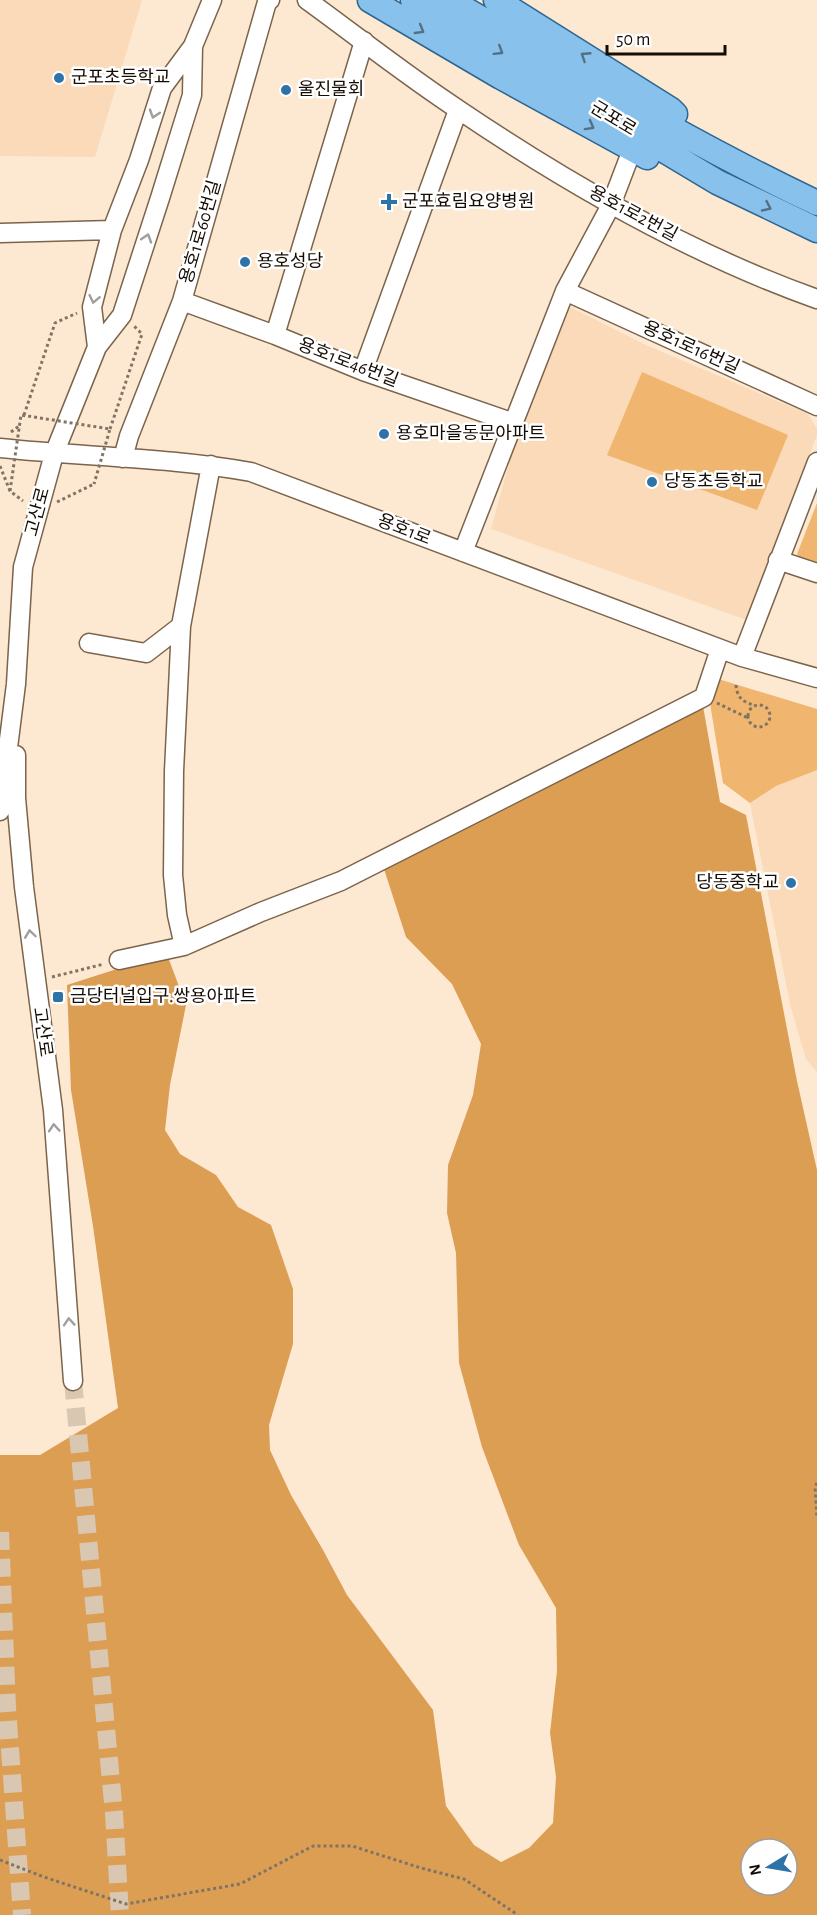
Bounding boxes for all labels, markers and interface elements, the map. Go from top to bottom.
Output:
scale bar [607,18,726,56]
one-way arrow [414,23,424,35]
text: 50 m [616,31,650,49]
one-way arrow [493,43,503,55]
one-way arrow [581,52,592,63]
place label: 군포초등학교 [71,68,170,87]
marker: 군포초등학교 [52,71,66,85]
place label: 울진물회 [298,79,364,99]
marker: 울진물회 [279,83,293,97]
street label: 군포로 [587,98,639,140]
one-way arrow [148,108,161,119]
one-way arrow [583,119,594,130]
street label: 용호1로60번길 [177,178,224,286]
street label: 용호1로2번길 [586,182,681,245]
place label: 군포효림요양병원 [402,192,534,211]
marker: 군포효림요양병원 [380,193,398,211]
one-way arrow [760,199,771,211]
one-way arrow [140,233,152,244]
place label: 용호성당 [257,251,323,271]
marker: 용호성당 [238,255,252,269]
one-way arrow [89,294,102,304]
street label: 용호1로16번길 [640,318,742,377]
street label: 용호1로46번길 [295,335,401,390]
place label: 용호마을동문아파트 [396,424,545,443]
marker: 용호마을동문아파트 [377,427,391,441]
place label: 당동초등학교 [664,471,763,491]
marker: 당동초등학교 [645,475,659,489]
street label: 고산로 [22,485,53,538]
street label: 용호1로 [375,511,434,548]
place label: 당동중학교 [696,872,779,892]
marker: 당동중학교 [784,876,798,890]
one-way arrow [25,930,37,939]
place label: 금당터널입구.쌍용아파트 [70,986,256,1006]
marker: 금당터널입구.쌍용아파트 [51,990,65,1004]
street label: 고산로 [30,1006,55,1058]
one-way arrow [48,1123,61,1132]
one-way arrow [63,1318,76,1327]
north arrow [739,1837,799,1897]
text: N [746,1863,764,1877]

